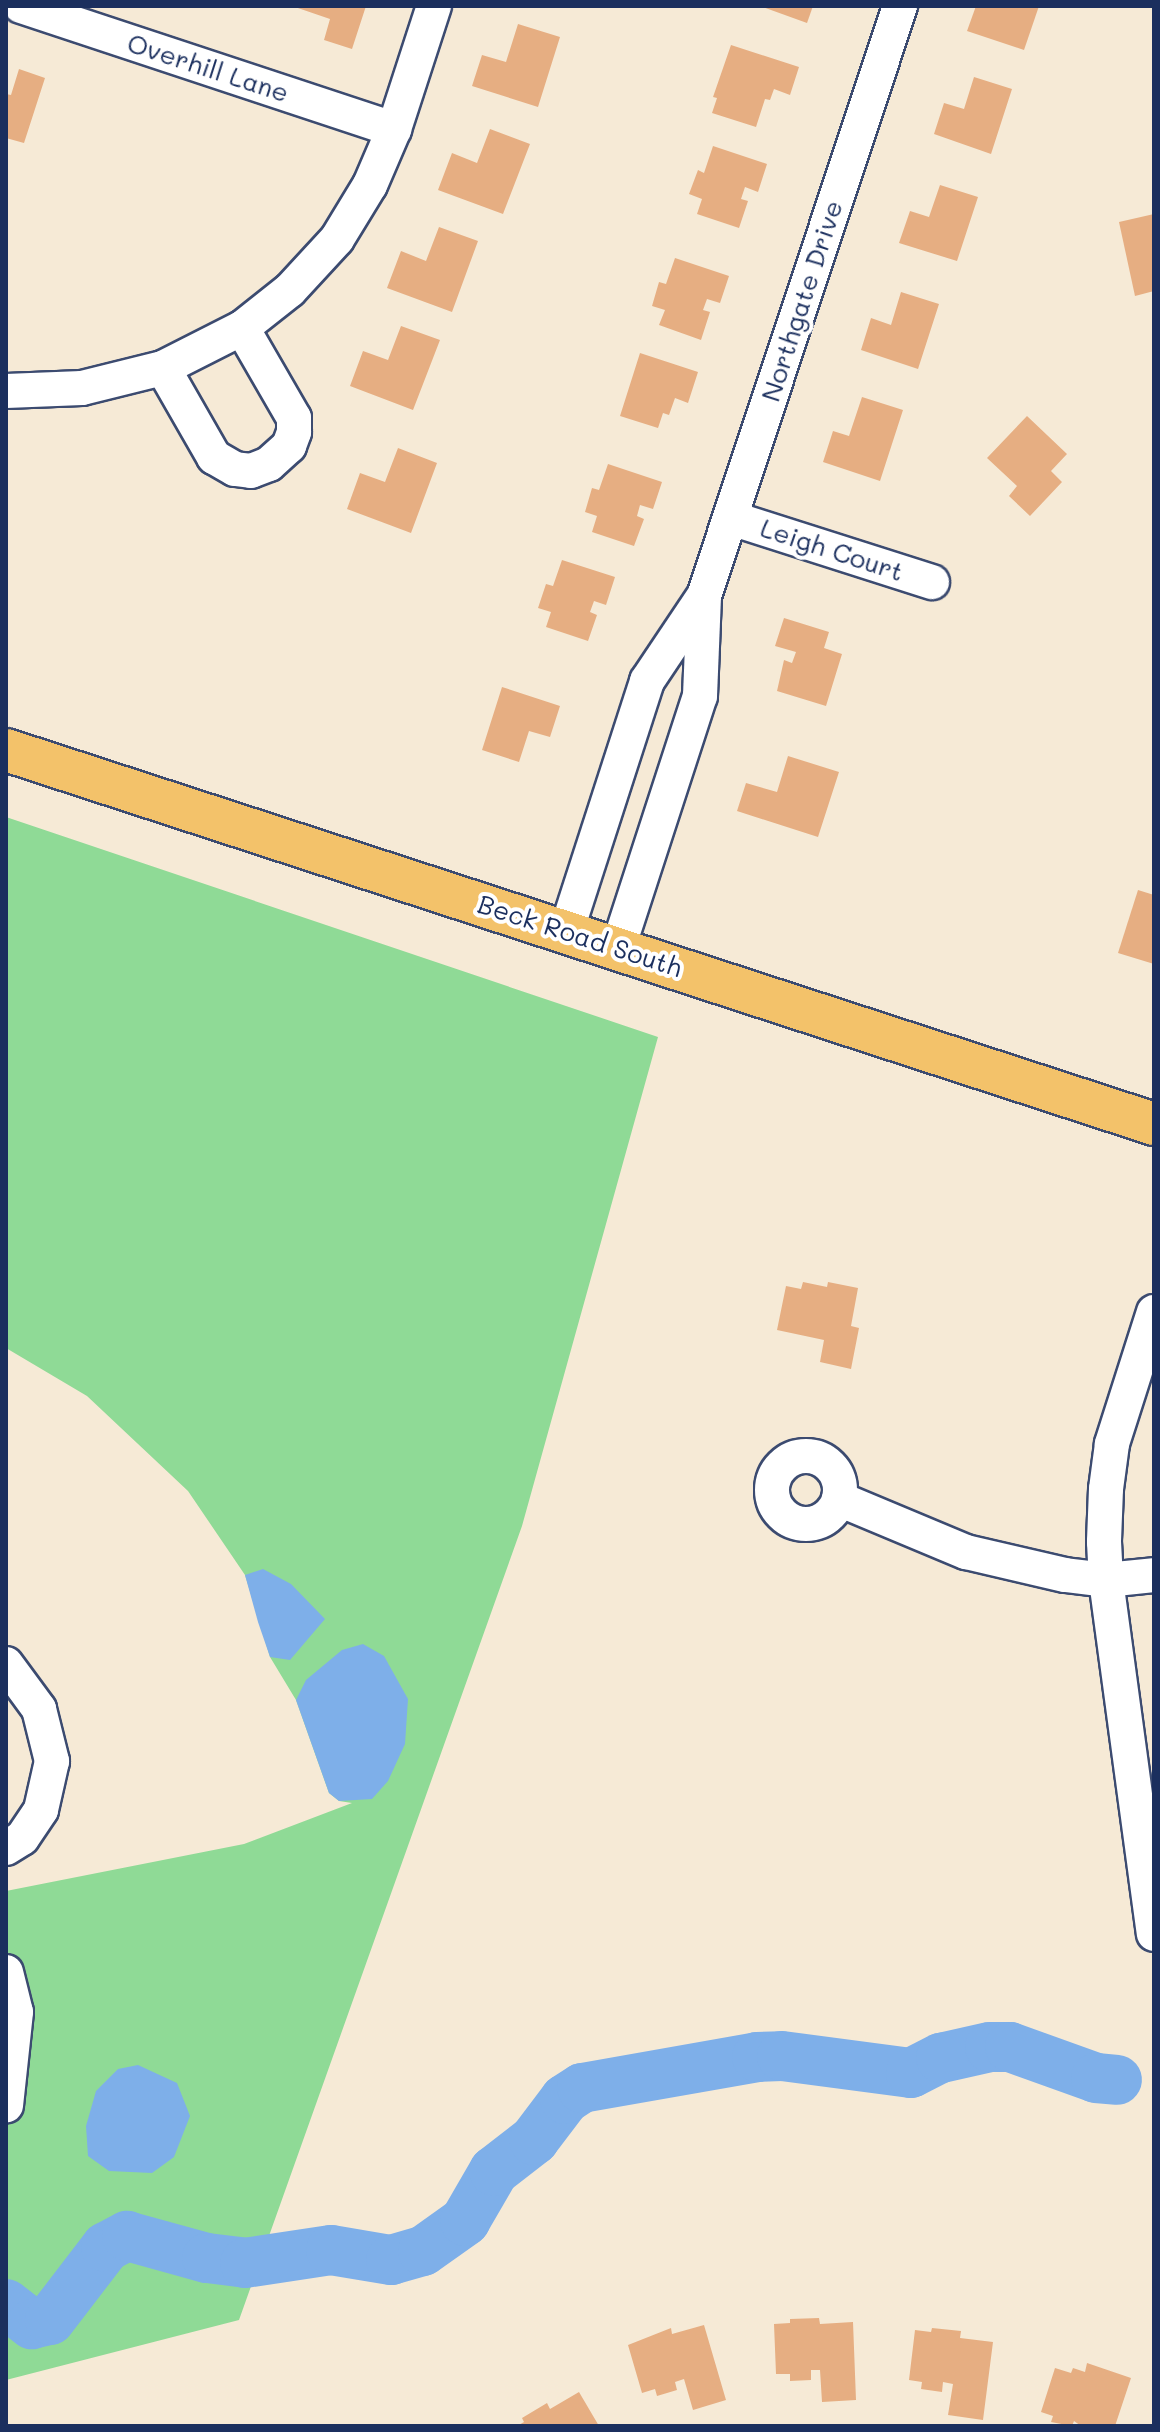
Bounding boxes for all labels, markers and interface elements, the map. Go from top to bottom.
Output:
street label: Overhill Lane [123,27,293,109]
street label: Northgate Drive [755,197,849,405]
street label: Leigh Court [757,512,907,588]
street label: Beck Road South [474,888,686,984]

